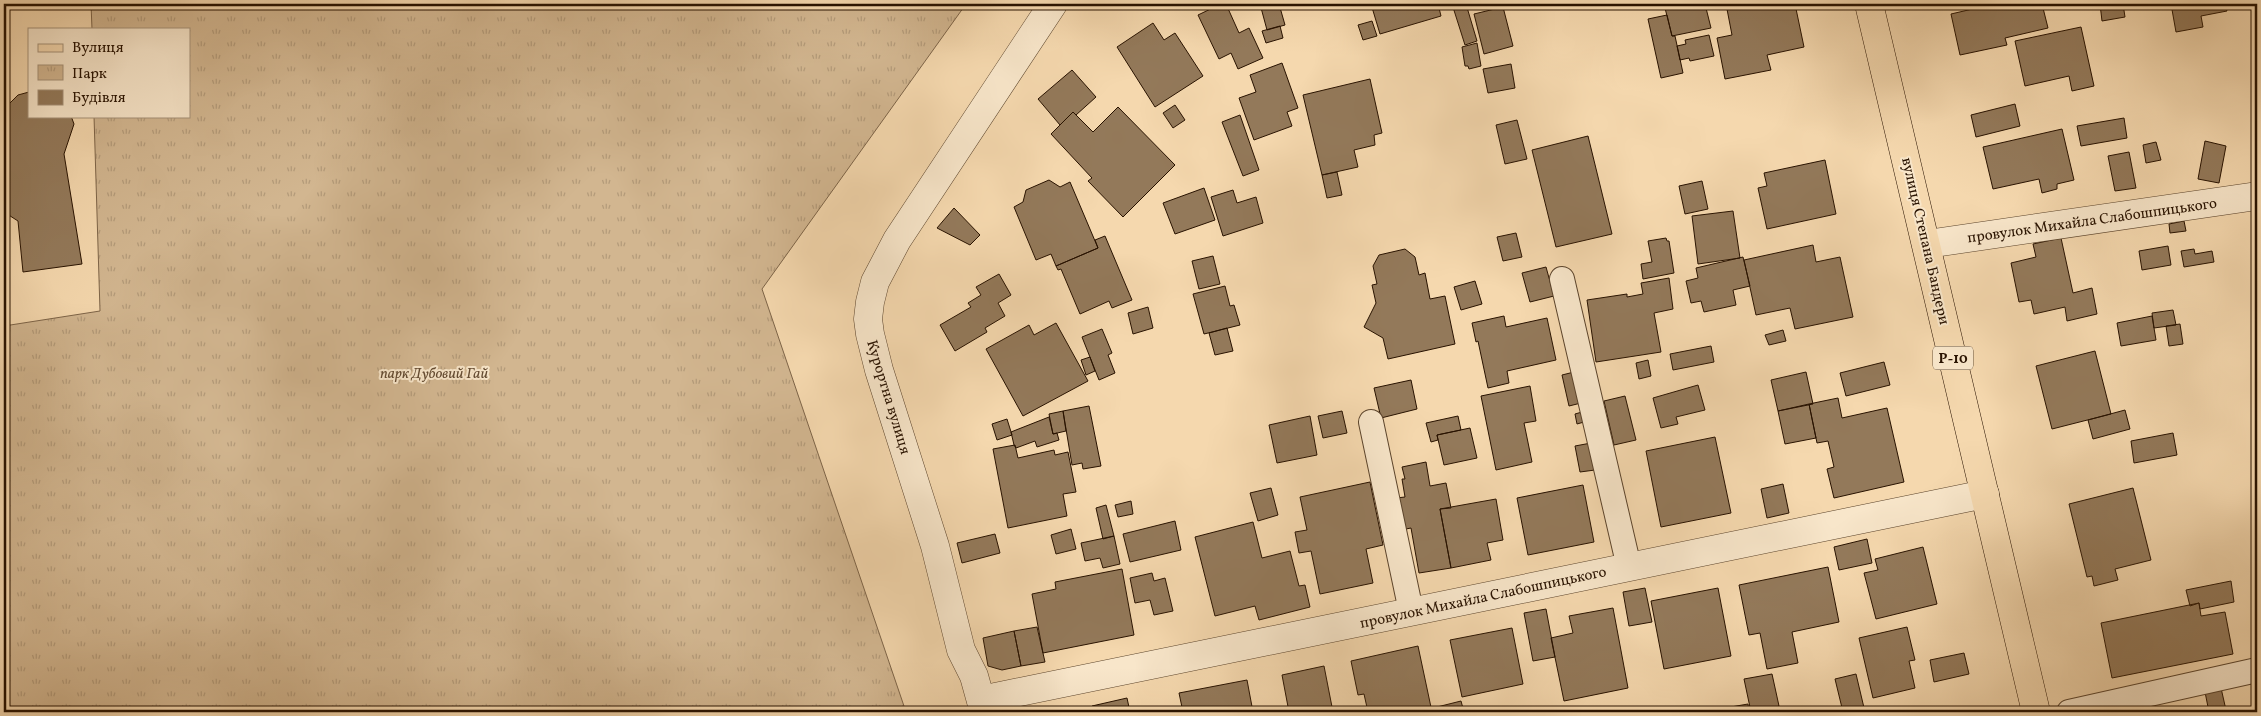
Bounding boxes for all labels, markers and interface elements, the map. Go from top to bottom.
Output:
legend [28,28,190,118]
text: Вулиця [72,38,124,59]
text: Парк [72,64,107,85]
text: Будівля [72,88,126,109]
street label: вулиця Степана Бандери [1895,156,1954,327]
street label: провулок Михайла Слабошпицького [1966,194,2218,249]
street label: Курортна вулиця [860,338,915,457]
road number: Р-10 [1933,346,1973,369]
park label: парк Дубовий Гай [380,364,488,385]
street label: провулок Михайла Слабошпицького [1358,562,1609,635]

